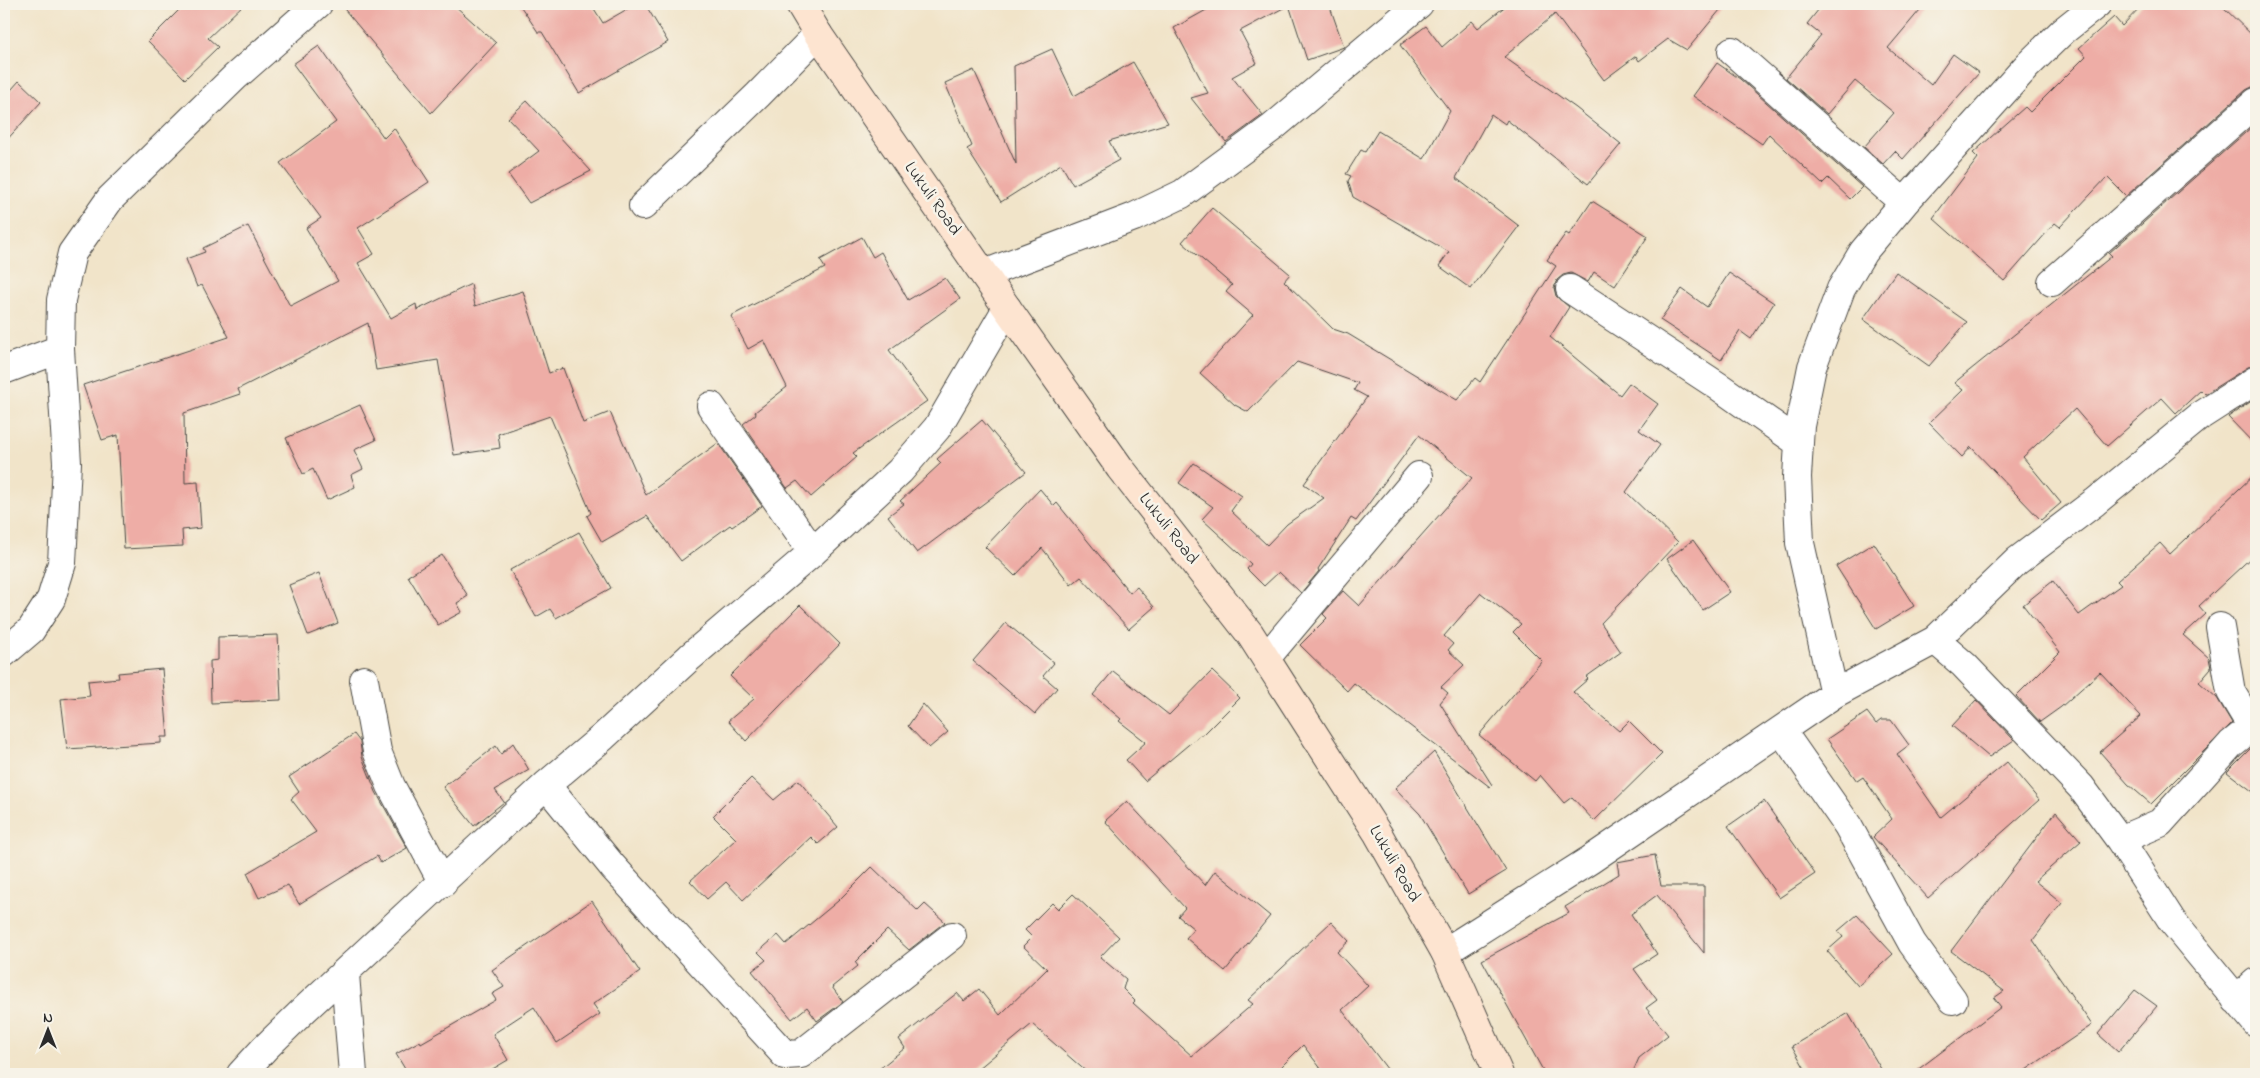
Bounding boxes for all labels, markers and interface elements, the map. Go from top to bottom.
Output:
street label: Lukuli Road [897,157,967,241]
street label: Lukuli Road [1132,488,1204,570]
street label: Lukuli Road [1362,821,1426,907]
north arrow [22,1006,72,1056]
text: N [43,1008,53,1029]

